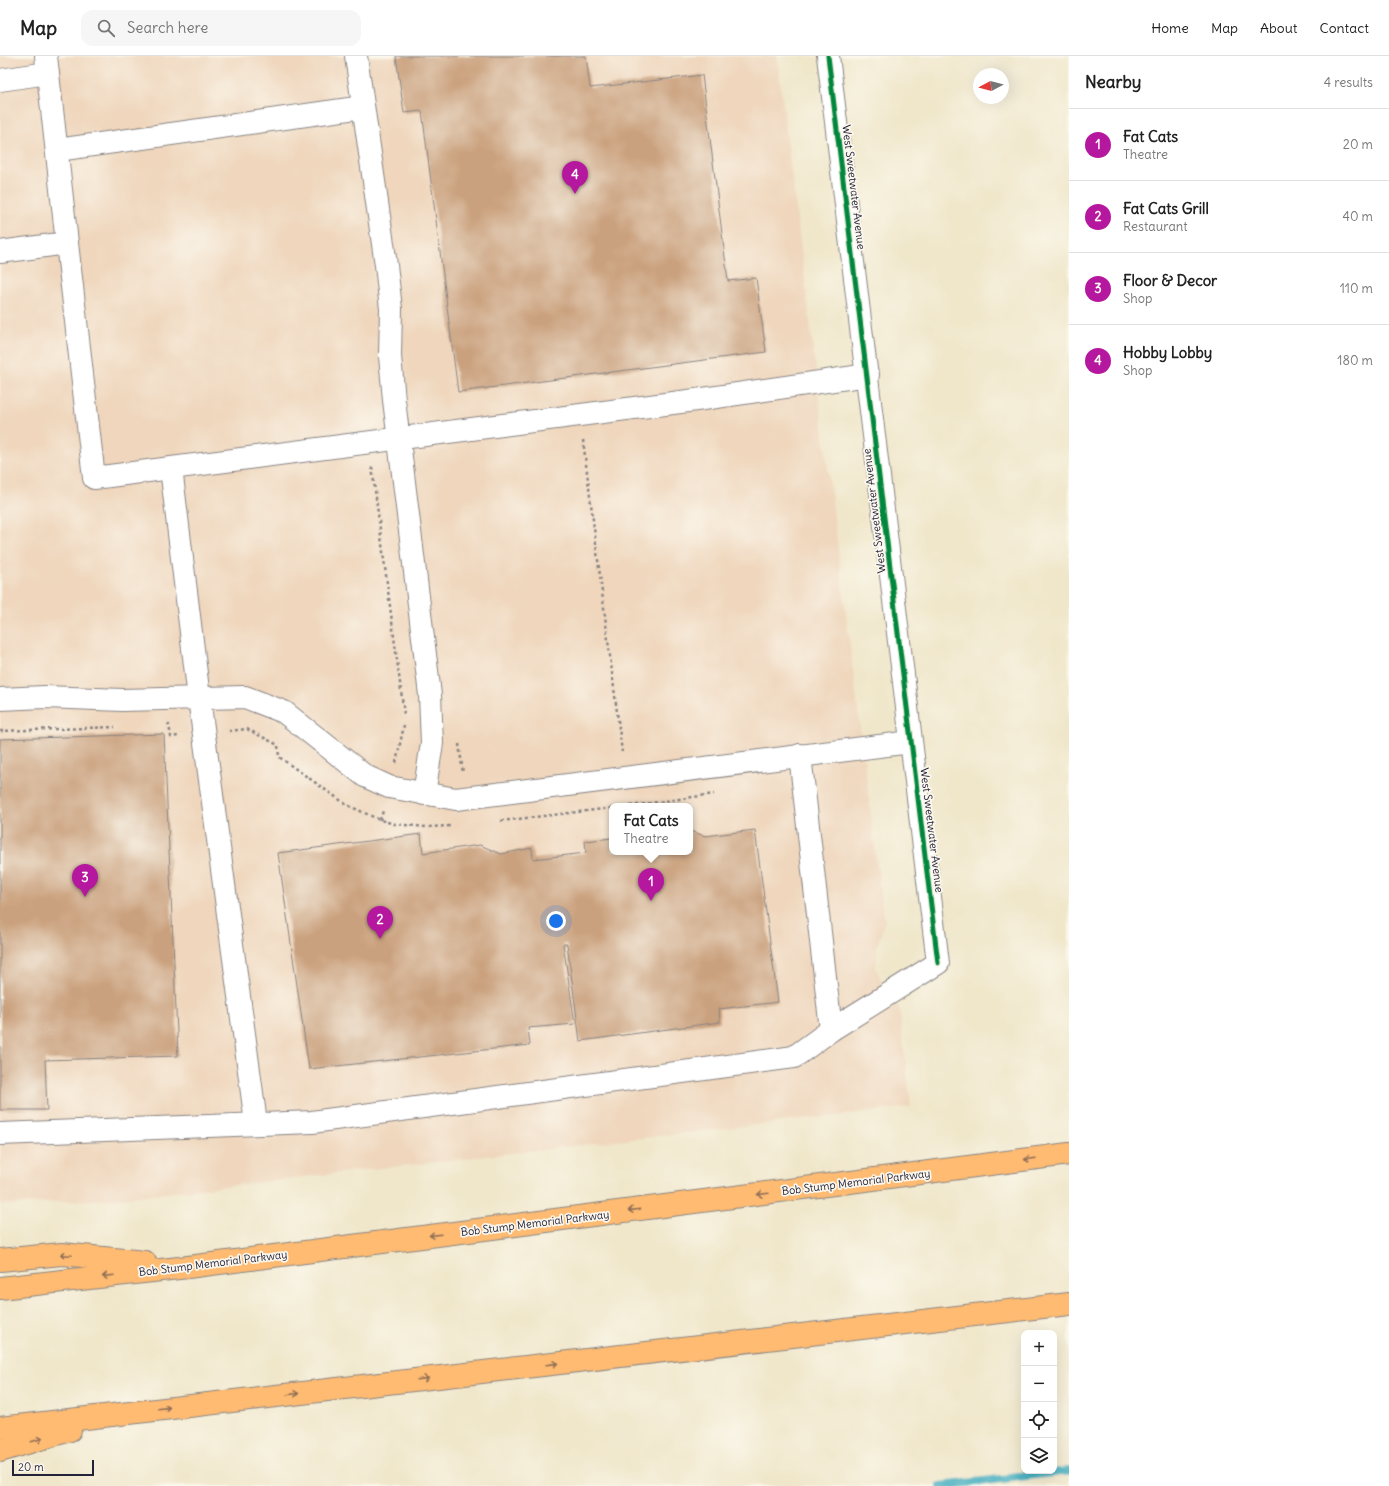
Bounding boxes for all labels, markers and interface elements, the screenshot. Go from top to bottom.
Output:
search box [81,10,361,46]
text: Map [20,16,57,40]
icon: search [95,17,117,39]
text: Search here [127,18,208,37]
text: Home [1151,19,1189,37]
text: Map [1211,19,1238,37]
text: About [1260,19,1298,37]
text: Contact [1320,19,1369,37]
north arrow [973,68,1009,104]
text: Nearby [1085,71,1141,93]
text: 4 results [1324,74,1373,91]
street label: West Sweetwater Avenue [839,124,869,250]
text: Fat Cats [1123,127,1178,146]
text: 1 [1095,136,1101,153]
text: 20 m [1343,136,1373,153]
text: Theatre [1123,146,1168,163]
pin: 4 [562,161,588,194]
text: Fat Cats Grill [1123,199,1209,218]
text: 2 [1094,208,1102,225]
text: 40 m [1342,208,1373,225]
text: Restaurant [1123,218,1188,235]
text: Floor & Decor [1123,271,1217,290]
text: 3 [1094,280,1102,297]
text: 110 m [1340,280,1373,297]
text: Shop [1123,290,1152,307]
text: Hobby Lobby [1123,343,1212,362]
text: 4 [1094,352,1102,369]
text: 180 m [1337,352,1373,369]
text: Shop [1123,362,1152,379]
street label: West Sweetwater Avenue [859,448,889,574]
street label: West Sweetwater Avenue [917,767,947,893]
popup [609,803,693,855]
text: Fat Cats [623,811,679,830]
text: Theatre [623,830,668,847]
pin: 3 [72,864,98,897]
pin: 1 [638,868,664,901]
pin: 2 [367,906,393,939]
your location [546,911,566,931]
one-way arrow [1024,1155,1037,1163]
street label: Bob Stump Memorial Parkway [781,1166,931,1198]
one-way arrow [756,1190,769,1197]
one-way arrow [627,1206,640,1214]
street label: Bob Stump Memorial Parkway [460,1207,610,1239]
one-way arrow [429,1231,442,1239]
street label: Bob Stump Memorial Parkway [138,1247,288,1279]
one-way arrow [60,1251,73,1258]
one-way arrow [102,1272,115,1280]
map controls [1021,1330,1057,1474]
button: + [1021,1330,1057,1366]
one-way arrow [545,1360,558,1368]
button: − [1021,1366,1057,1402]
one-way arrow [416,1375,429,1383]
one-way arrow [286,1390,299,1397]
button: locate [1021,1402,1057,1438]
one-way arrow [157,1405,170,1412]
one-way arrow [31,1436,44,1443]
button: layers [1021,1438,1057,1474]
scale bar [12,1458,94,1477]
text: 20 m [18,1460,44,1474]

